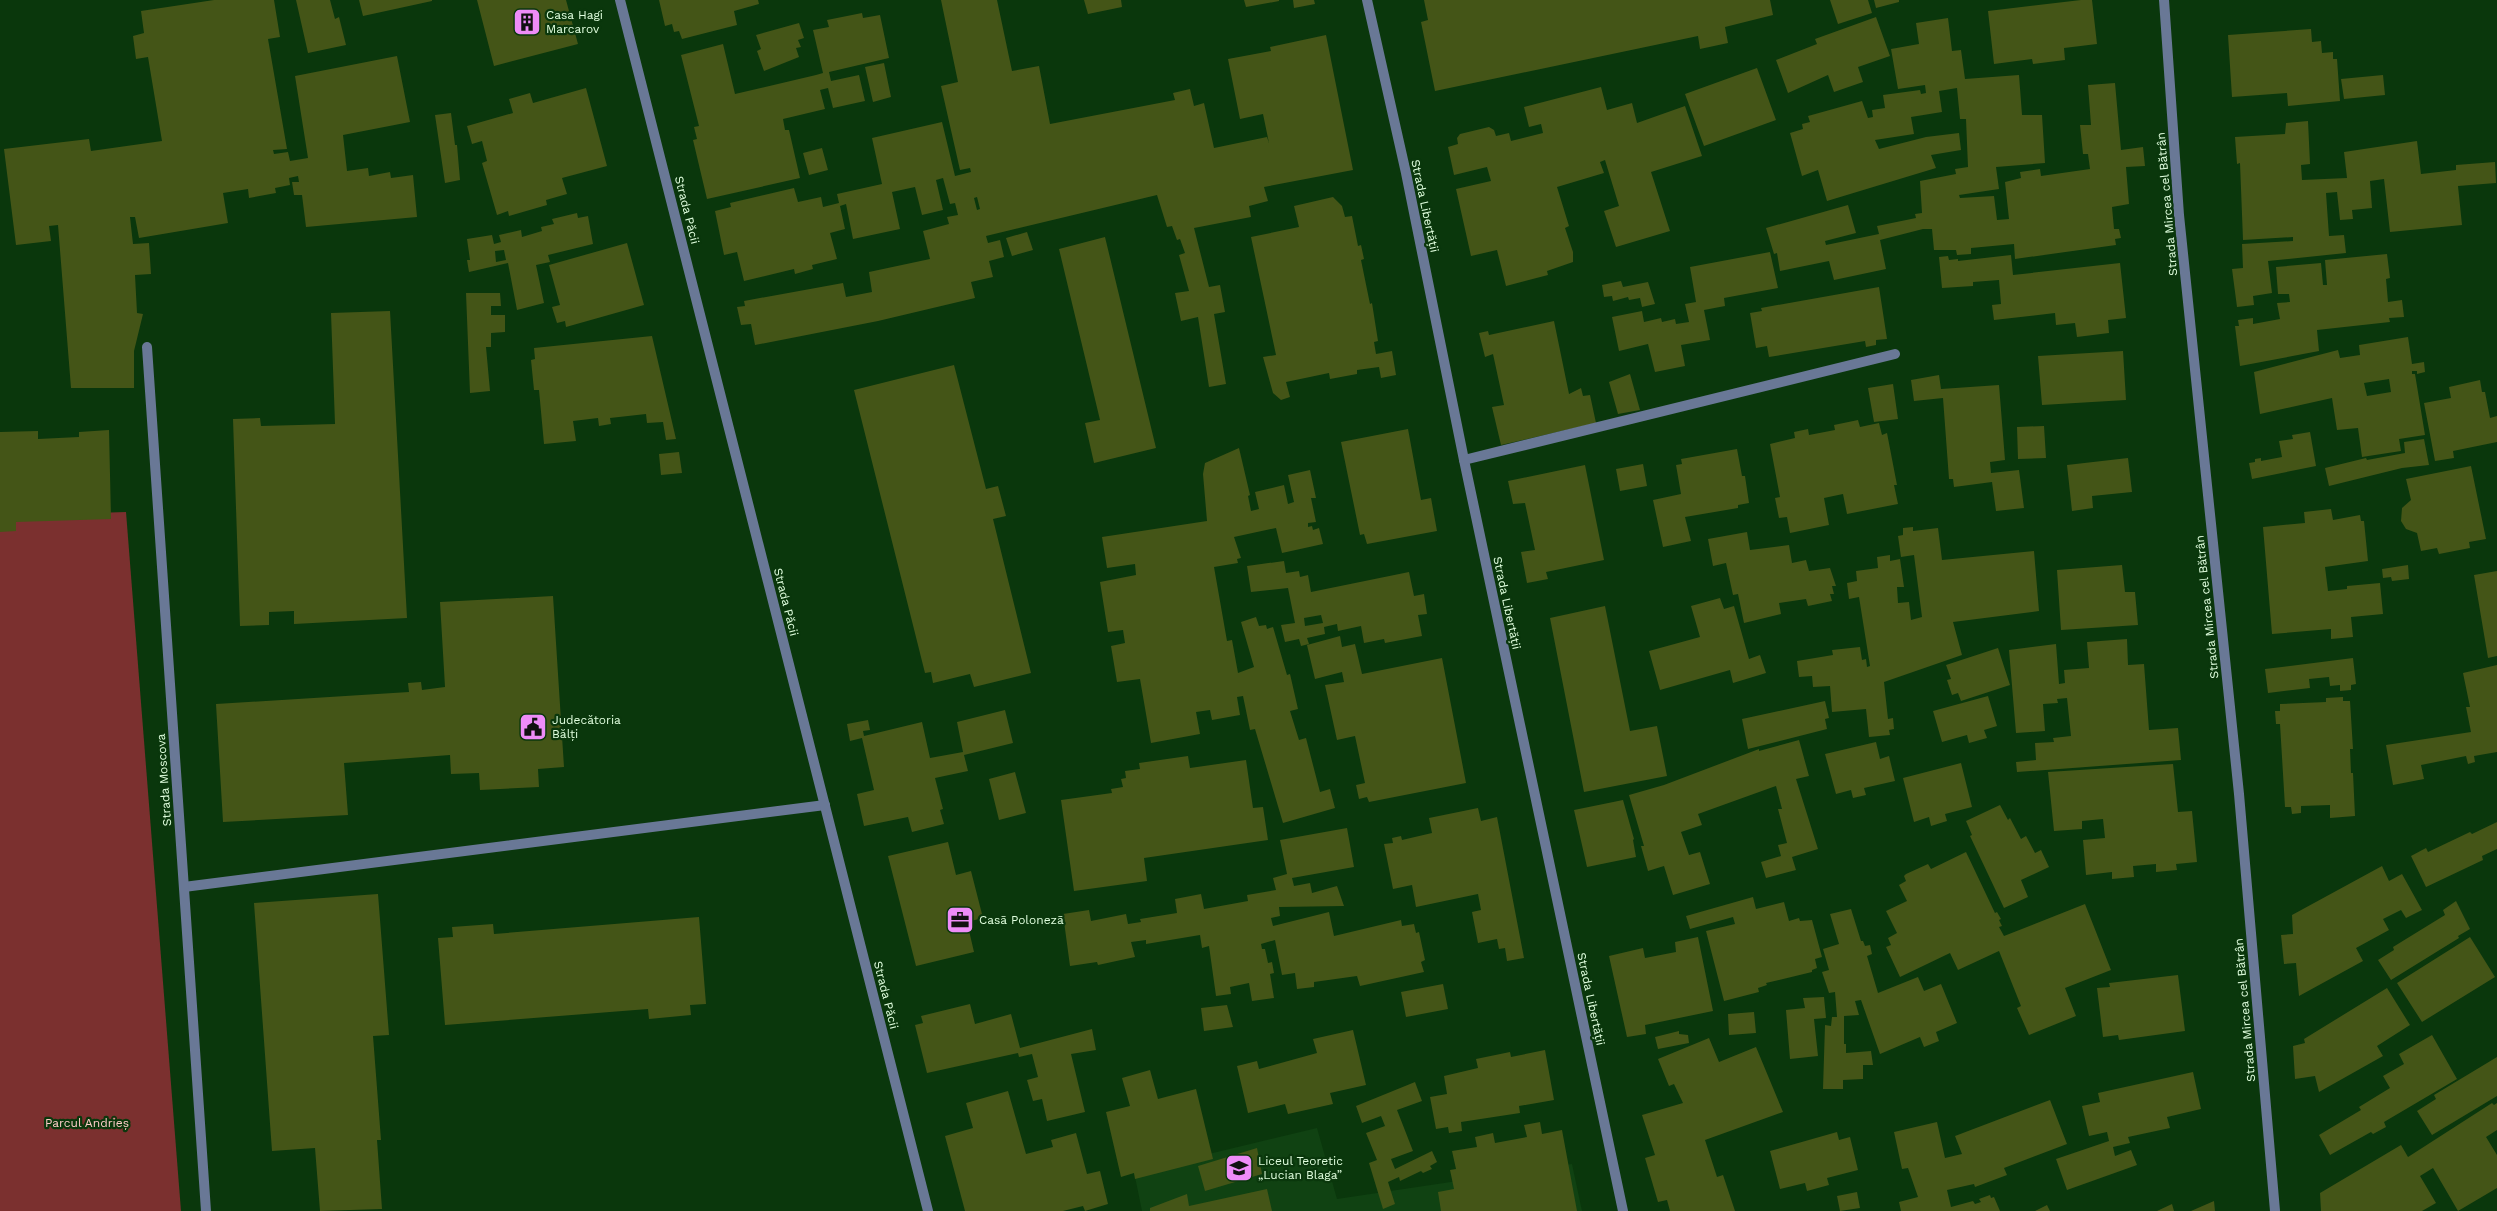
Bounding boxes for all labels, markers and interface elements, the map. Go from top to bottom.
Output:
building icon: Casa Hagi Marcarov [512,7,542,37]
place label: Casa Hagi Marcarov [546,8,603,36]
street label: Strada Mircea cel Bătrân [2154,132,2180,276]
street label: Strada Libertății [1408,158,1442,254]
street label: Strada Păcii [672,175,702,245]
street label: Strada Mircea cel Bătrân [2193,535,2221,679]
street label: Strada Libertății [1490,555,1524,651]
street label: Strada Păcii [771,567,801,637]
public building icon: Judecătoria Bălți [518,712,548,742]
place label: Judecătoria Bălți [552,713,621,741]
street label: Strada Moscova [154,733,174,827]
office icon: Casā Polonezā [945,905,975,935]
place label: Casā Polonezā [979,913,1064,927]
street label: Strada Mircea cel Bătrân [2232,938,2258,1082]
street label: Strada Libertății [1574,951,1608,1047]
street label: Strada Păcii [871,960,901,1030]
park label: Parcul Andrieș [45,1116,129,1130]
school or university icon: Liceul Teoretic „Lucian Blaga” [1224,1153,1254,1183]
place label: Liceul Teoretic „Lucian Blaga” [1258,1154,1343,1182]

